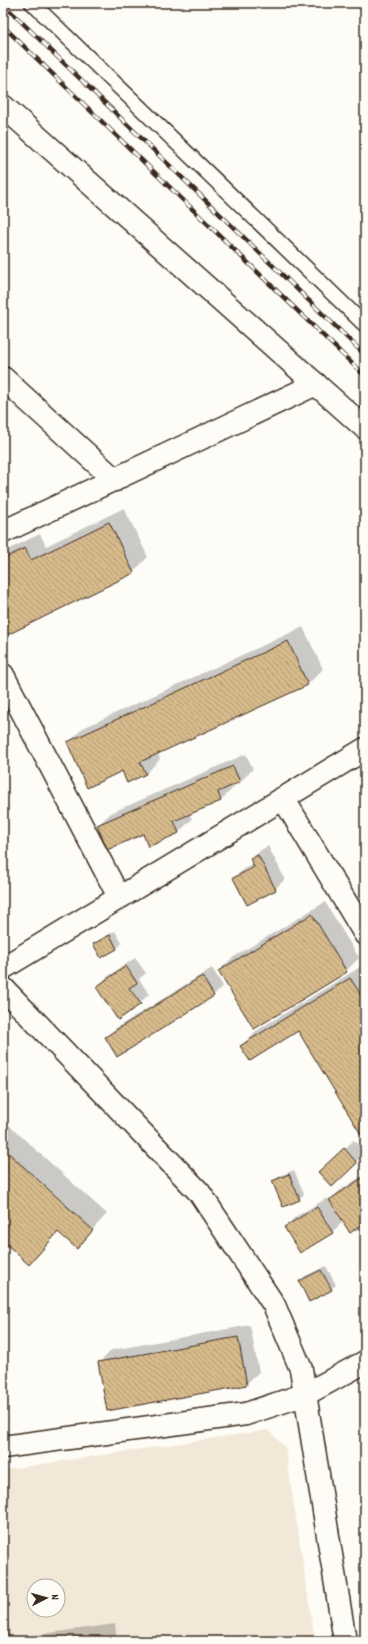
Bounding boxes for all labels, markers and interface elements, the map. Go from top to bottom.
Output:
north arrow [26,1578,66,1618]
text: N [46,1594,62,1601]

